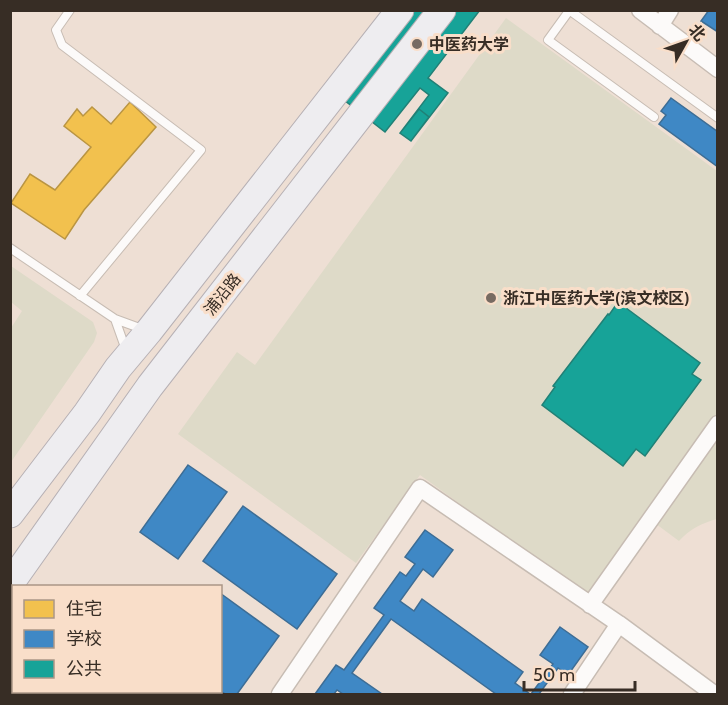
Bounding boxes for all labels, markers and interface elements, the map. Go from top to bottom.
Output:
north arrow [656,12,716,72]
text: 北 [685,20,710,45]
place label: 中医药大学 [429,35,509,54]
marker: 中医药大学 [410,37,424,51]
street label: 浦沿路 [200,270,245,319]
place label: 浙江中医药大学(滨文校区) [503,289,690,308]
marker: 浙江中医药大学(滨文校区) [484,291,498,305]
legend [12,585,222,693]
text: 住宅 [66,598,102,620]
text: 学校 [66,628,102,650]
scale bar [524,654,635,692]
text: 公共 [66,658,102,680]
text: 50 m [533,664,575,686]

